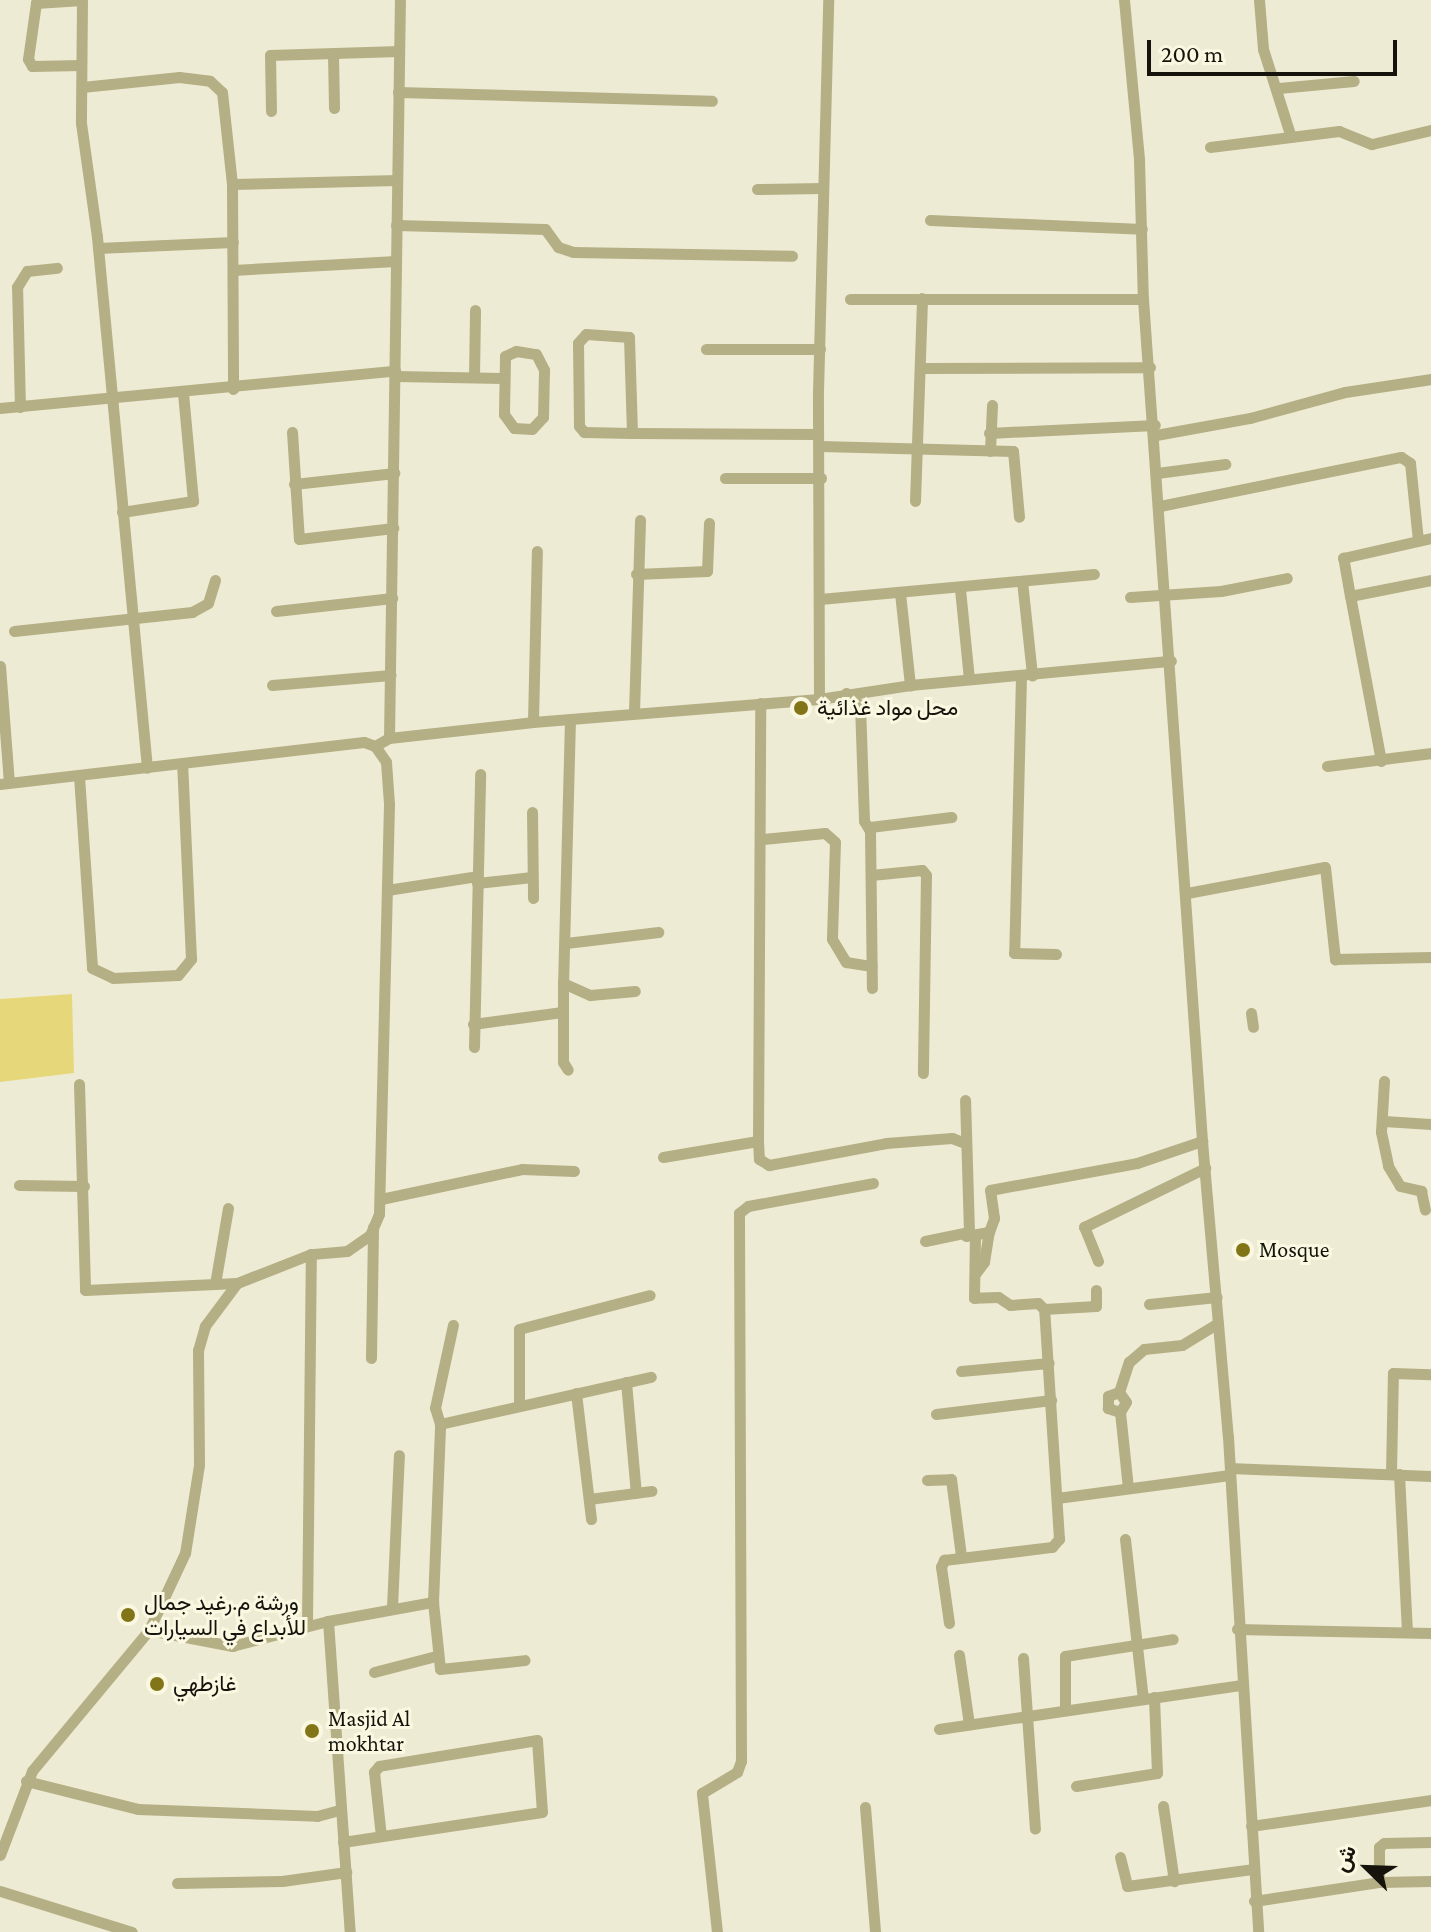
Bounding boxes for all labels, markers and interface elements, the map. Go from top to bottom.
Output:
scale bar [1151,24,1401,74]
text: 200 m [1161,40,1223,67]
place label: محل مواد غذائية [817,695,958,721]
marker: محل مواد غذائية [792,699,810,717]
place label: Mosque [1259,1237,1329,1263]
marker: Mosque [1234,1241,1252,1259]
place label: ورشة م.رغيد جمال للأبداع في السيارات [144,1589,306,1640]
marker: ورشة م.رغيد جمال للأبداع في السيارات [119,1606,137,1624]
place label: غازطهي [173,1671,236,1697]
marker: غازطهي [148,1675,166,1693]
place label: Masjid Al mokhtar [328,1705,410,1756]
marker: Masjid Al mokhtar [303,1722,321,1740]
north arrow [1327,1828,1407,1908]
text: ش [1328,1841,1361,1875]

